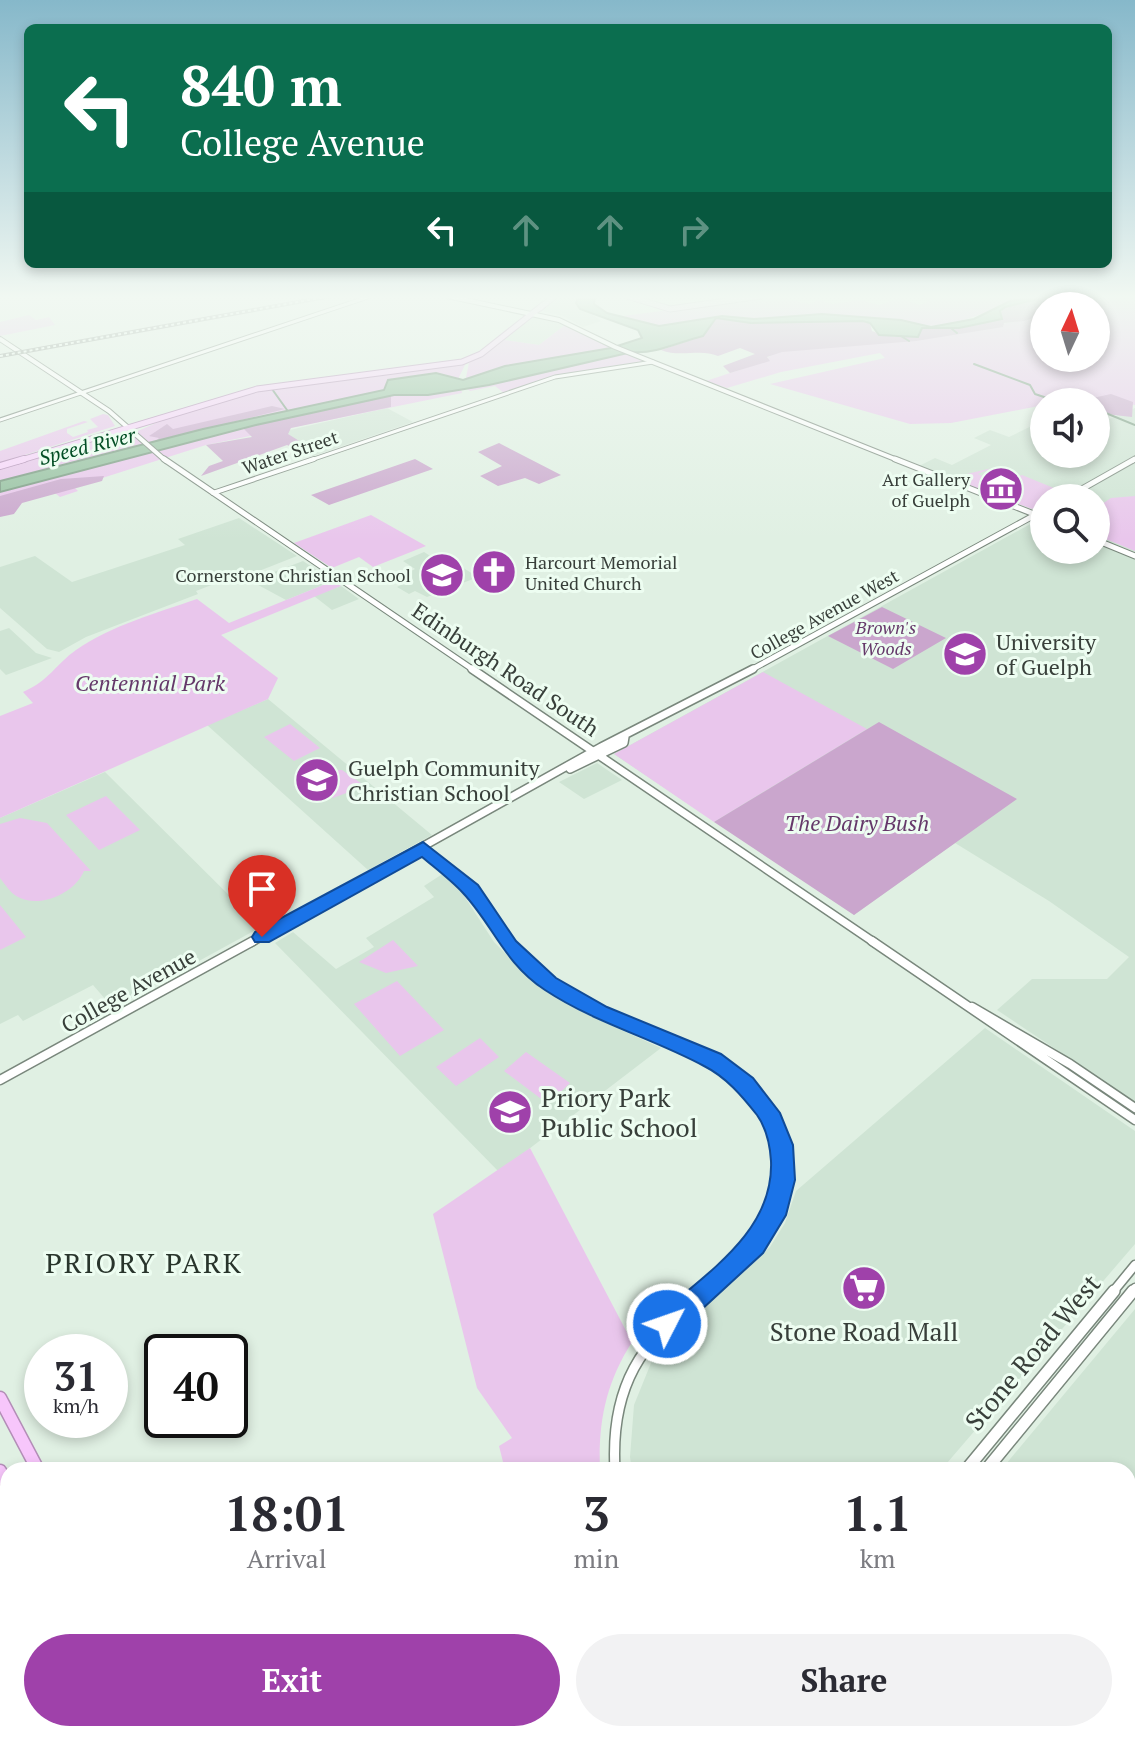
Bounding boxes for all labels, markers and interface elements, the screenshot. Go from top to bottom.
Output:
text: 840 m [180,48,342,122]
icon: left [48,56,152,160]
text: College Avenue [180,119,425,166]
icon: left [420,208,464,252]
icon: ahead [504,208,548,252]
icon: ahead [588,208,632,252]
icon: right [672,208,716,252]
north arrow [1030,292,1110,372]
map controls [1030,292,1110,564]
button: sound [1030,388,1110,468]
water label: Speed River [36,421,139,471]
street label: Water Street [239,424,341,480]
museum icon: Art Gallery of Guelph [977,465,1025,513]
place label: Art Gallery of Guelph [882,467,971,512]
button: search [1030,484,1110,564]
church icon: Harcourt Memorial United Church [470,548,518,596]
place label: Harcourt Memorial United Church [525,550,677,595]
school or university icon: Cornerstone Christian School [418,551,466,599]
place label: Cornerstone Christian School [175,563,411,587]
street label: College Avenue West [746,563,903,665]
street label: Edinburgh Road South [407,596,605,742]
park label: Brown's Woods [855,615,916,660]
place label: University of Guelph [996,627,1097,681]
school or university icon: University of Guelph [941,630,989,678]
park label: Centennial Park [75,668,225,697]
place label: Guelph Community Christian School [348,753,540,807]
school or university icon: Guelph Community Christian School [293,756,341,804]
park label: The Dairy Bush [785,808,929,837]
pin [228,855,296,937]
icon: arrive [240,867,284,911]
street label: College Avenue [55,941,201,1039]
place label: Priory Park Public School [541,1080,698,1144]
school or university icon: Priory Park Public School [486,1088,534,1136]
district label: PRIORY PARK [45,1244,243,1281]
supermarket icon: Stone Road Mall [840,1264,888,1312]
street label: Stone Road West [957,1267,1108,1437]
position arrow [625,1282,709,1366]
place label: Stone Road Mall [770,1314,958,1348]
speed limit sign: 40 [144,1334,248,1438]
text: 31 [53,1349,99,1402]
text: km/h [53,1392,99,1419]
text: 18:01 [224,1481,349,1545]
text: 3 [583,1481,610,1545]
text: 1.1 [843,1481,912,1545]
text: Arrival [247,1541,327,1575]
text: min [573,1541,619,1575]
text: km [860,1541,895,1575]
button: Exit [24,1634,560,1726]
button: Share [576,1634,1112,1726]

